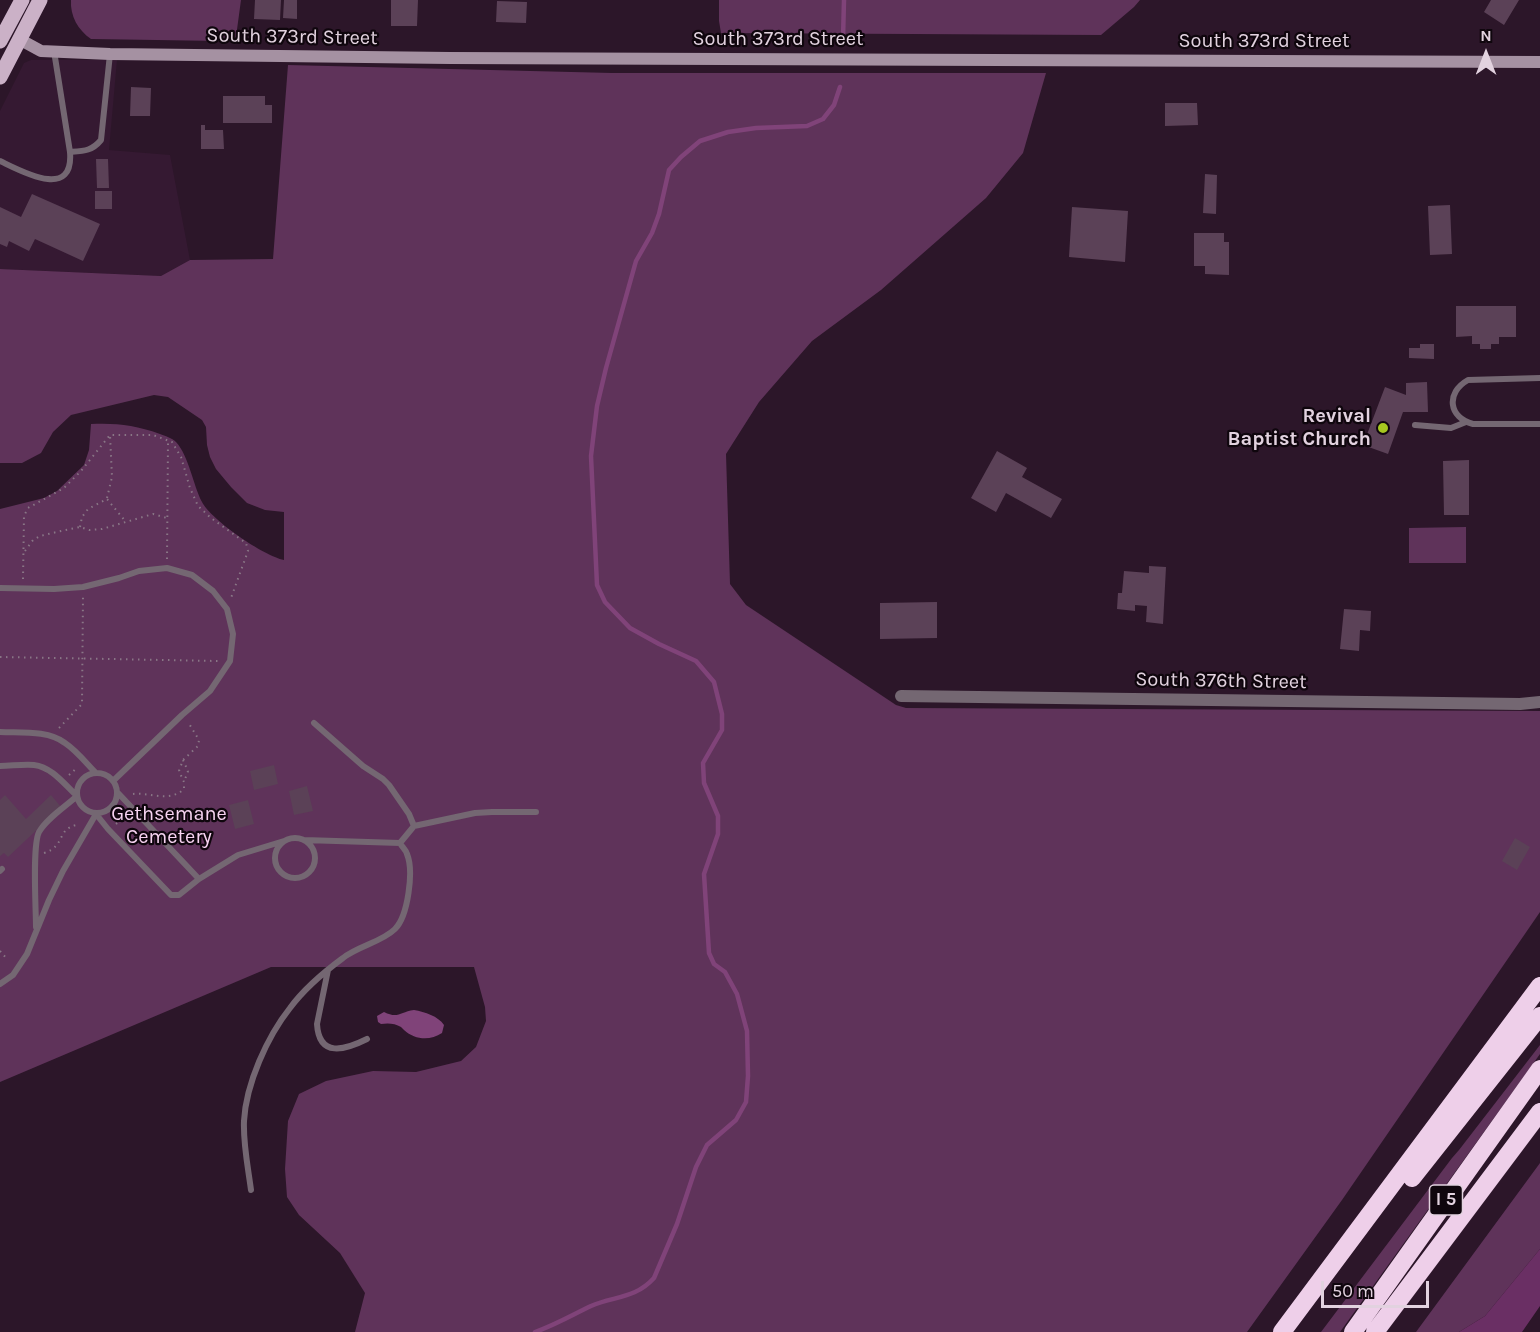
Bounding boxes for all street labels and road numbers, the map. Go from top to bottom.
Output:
street label: South 373rd Street [206,24,378,50]
street label: South 373rd Street [692,27,864,51]
street label: South 373rd Street [1178,29,1350,53]
street label: South 376th Street [1135,668,1307,694]
road number: I 5 [1430,1185,1462,1215]

